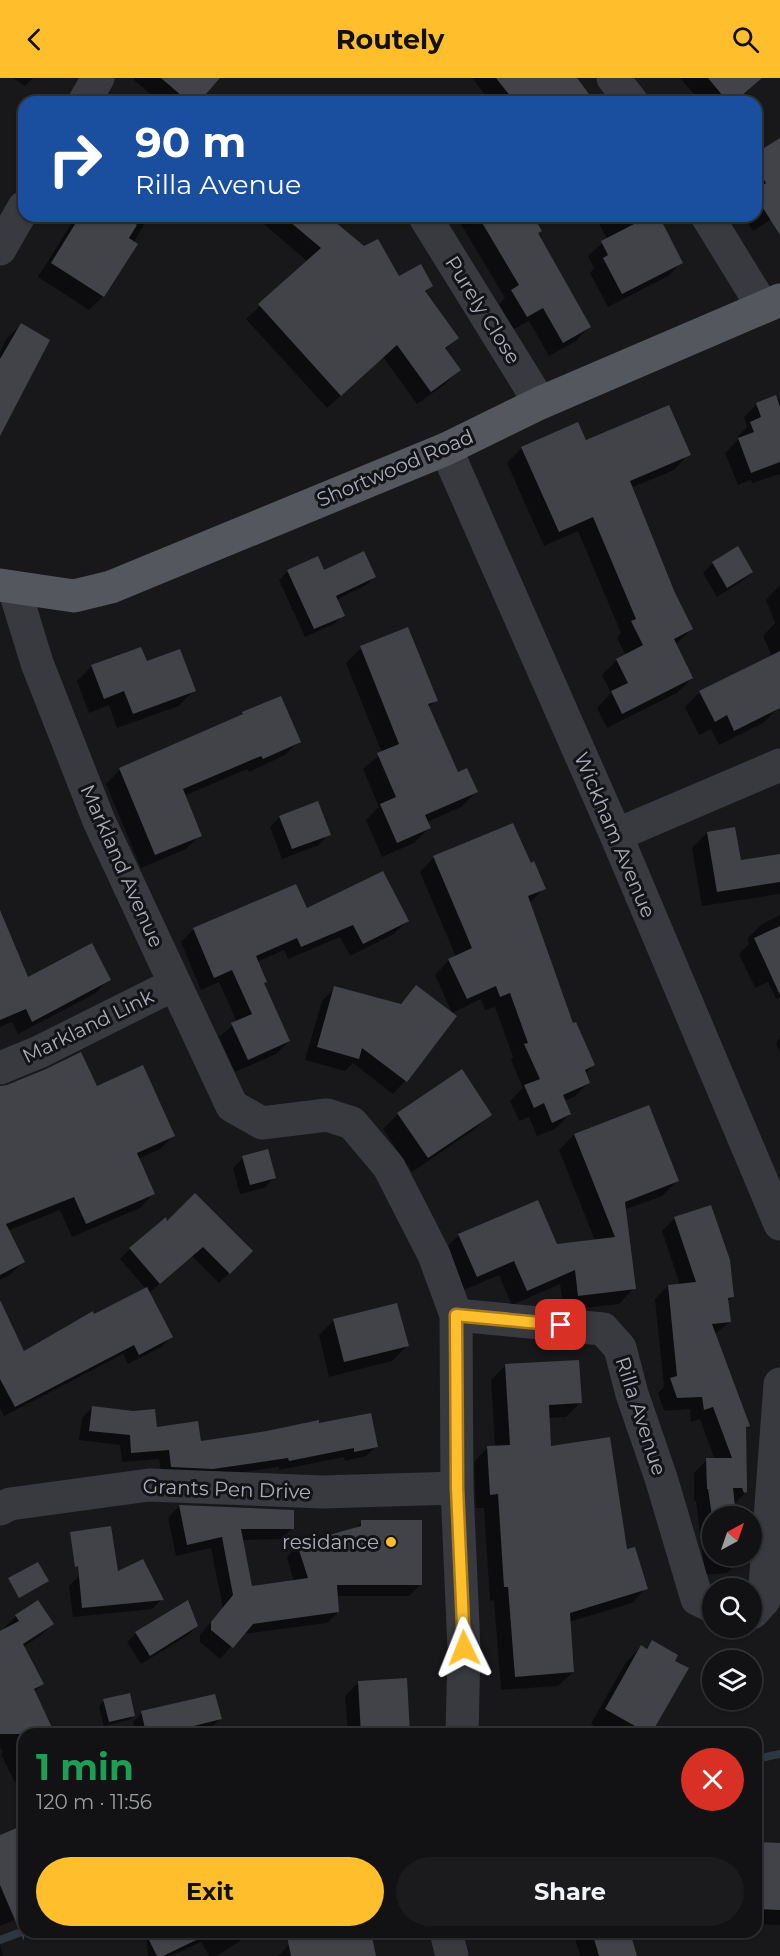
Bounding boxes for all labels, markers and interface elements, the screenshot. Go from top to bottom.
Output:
icon: back [18,23,51,56]
text: Routely [336,23,444,56]
icon: search [729,23,762,56]
text: 90 m [135,116,246,168]
icon: right [36,120,114,198]
text: Rilla Avenue [135,168,301,201]
street label: Purely Close [440,251,526,369]
street label: Shortwood Road [313,424,477,512]
street label: Wickham Avenue [569,749,661,921]
street label: Markland Avenue [75,781,169,951]
street label: Markland Link [19,984,157,1068]
pin [535,1299,586,1350]
icon: arrive [544,1308,577,1341]
street label: Rilla Avenue [611,1354,671,1478]
street label: Grants Pen Drive [142,1474,312,1504]
north arrow [702,1506,762,1566]
map controls [702,1506,762,1710]
place label: residance [282,1530,379,1554]
marker: residance [384,1535,398,1549]
button: search [702,1578,762,1638]
position arrow [432,1616,496,1680]
button: layers [702,1650,762,1710]
text: 1 min [36,1745,134,1789]
button: close [681,1748,744,1811]
text: 120 m · 11:56 [36,1790,152,1814]
button: Exit [36,1857,384,1926]
button: Share [396,1857,744,1926]

